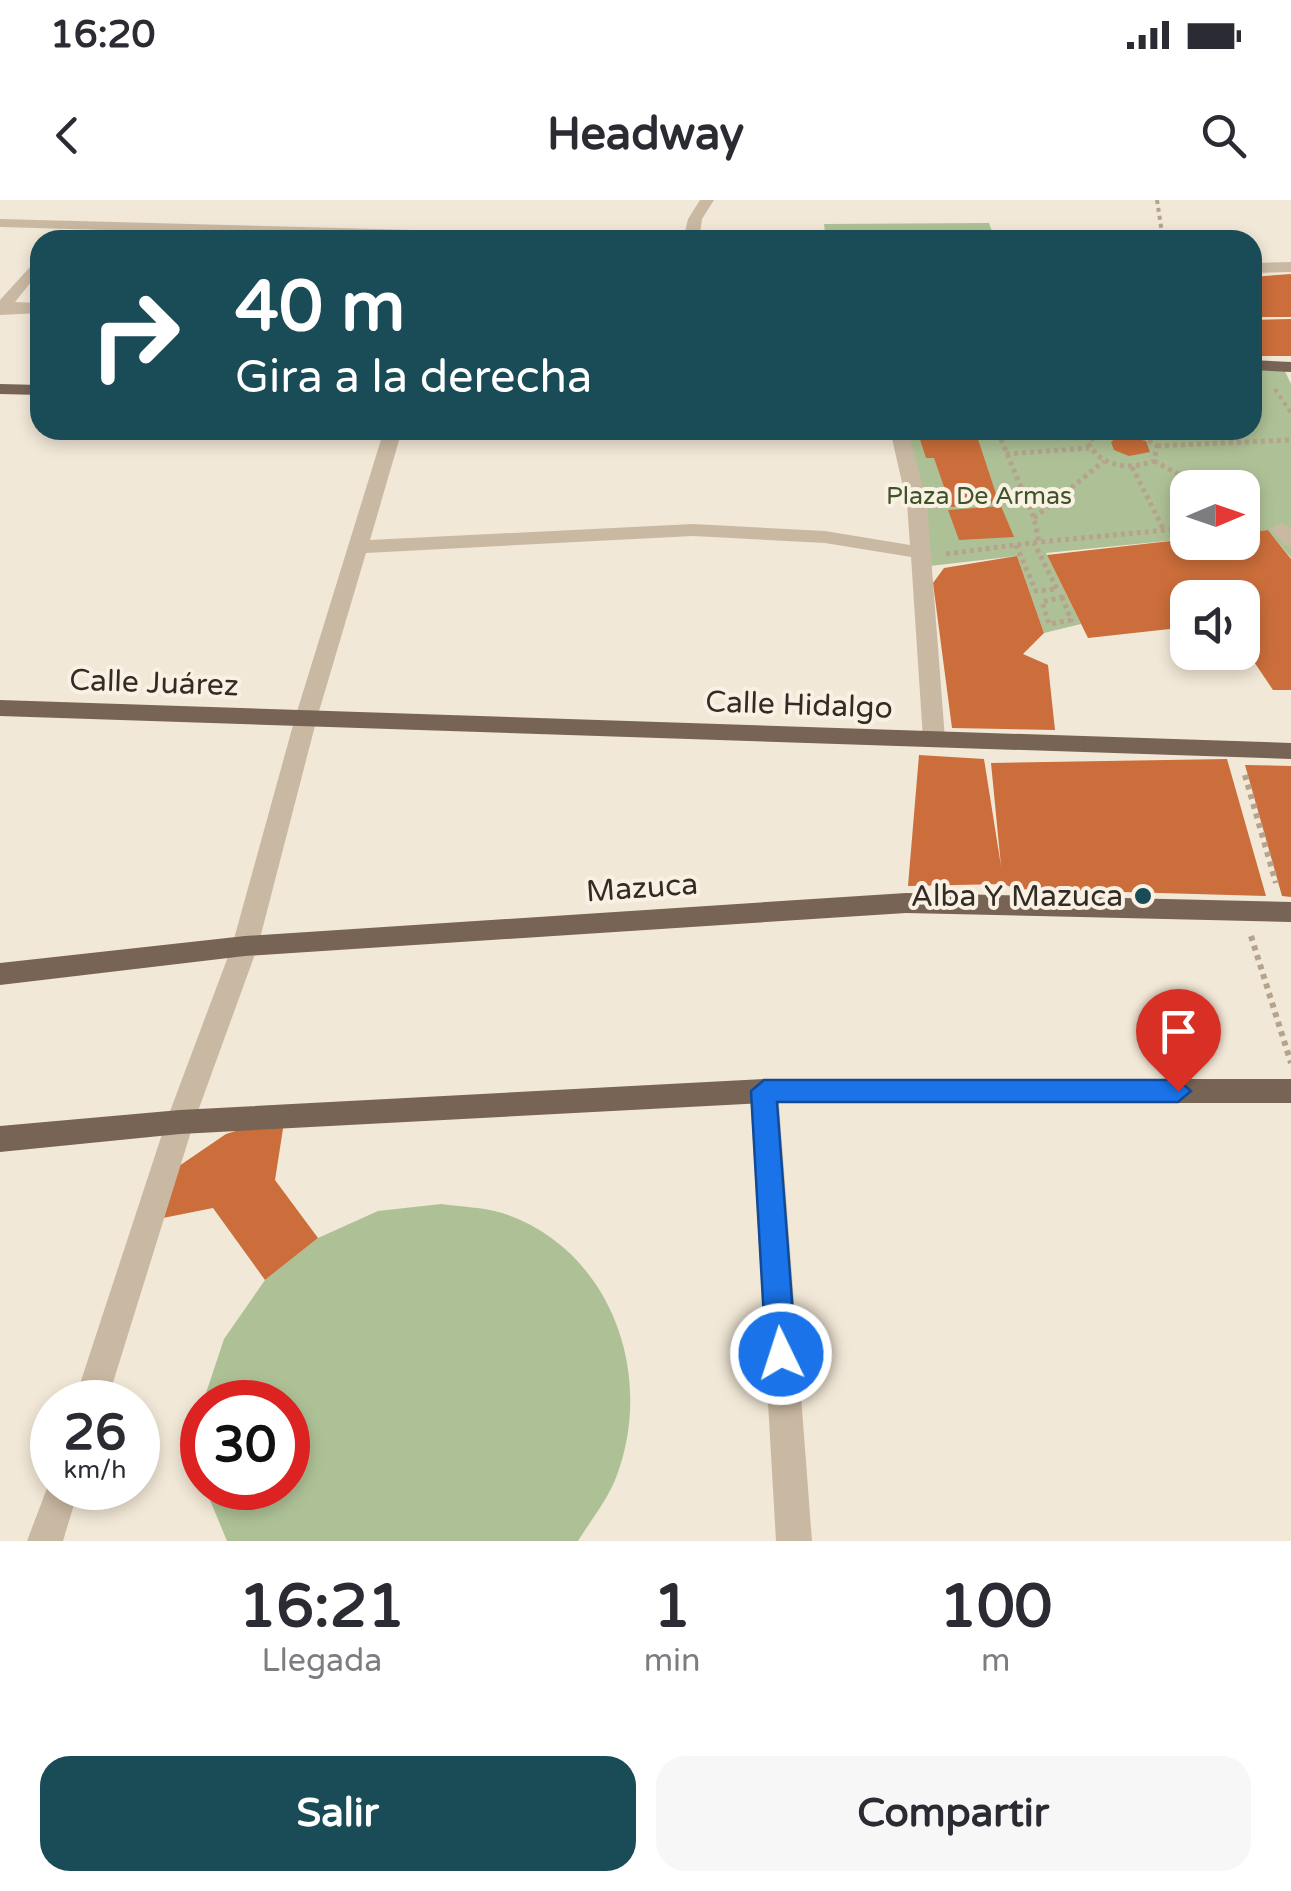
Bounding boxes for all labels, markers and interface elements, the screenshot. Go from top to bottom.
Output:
text: 16:20 [50,12,155,58]
icon: back [40,108,95,163]
text: Headway [547,108,744,162]
icon: search [1196,108,1251,163]
text: 40 m [235,266,405,350]
icon: right [70,270,200,400]
text: Gira a la derecha [235,351,592,405]
north arrow [1170,470,1260,560]
map controls [1170,470,1260,670]
park label: Plaza De Armas [886,481,1072,511]
button: sound [1170,580,1260,670]
street label: Calle Juárez [69,662,239,704]
street label: Calle Hidalgo [705,683,893,727]
street label: Mazuca [585,866,699,910]
place label: Alba Y Mazuca [911,878,1123,915]
marker: Alba Y Mazuca [1132,885,1154,907]
pin [1136,989,1221,1092]
icon: arrive [1151,1004,1206,1059]
position arrow [729,1302,833,1406]
speed limit sign: 30 [180,1380,310,1510]
text: 26 [64,1403,126,1463]
text: km/h [64,1455,126,1485]
text: 16:21 [239,1571,405,1643]
text: 1 [653,1571,691,1643]
text: 100 [939,1571,1052,1643]
text: Llegada [261,1642,382,1680]
text: min [644,1642,701,1680]
text: m [981,1642,1010,1680]
button: Salir [40,1756,636,1871]
button: Compartir [656,1756,1251,1871]

